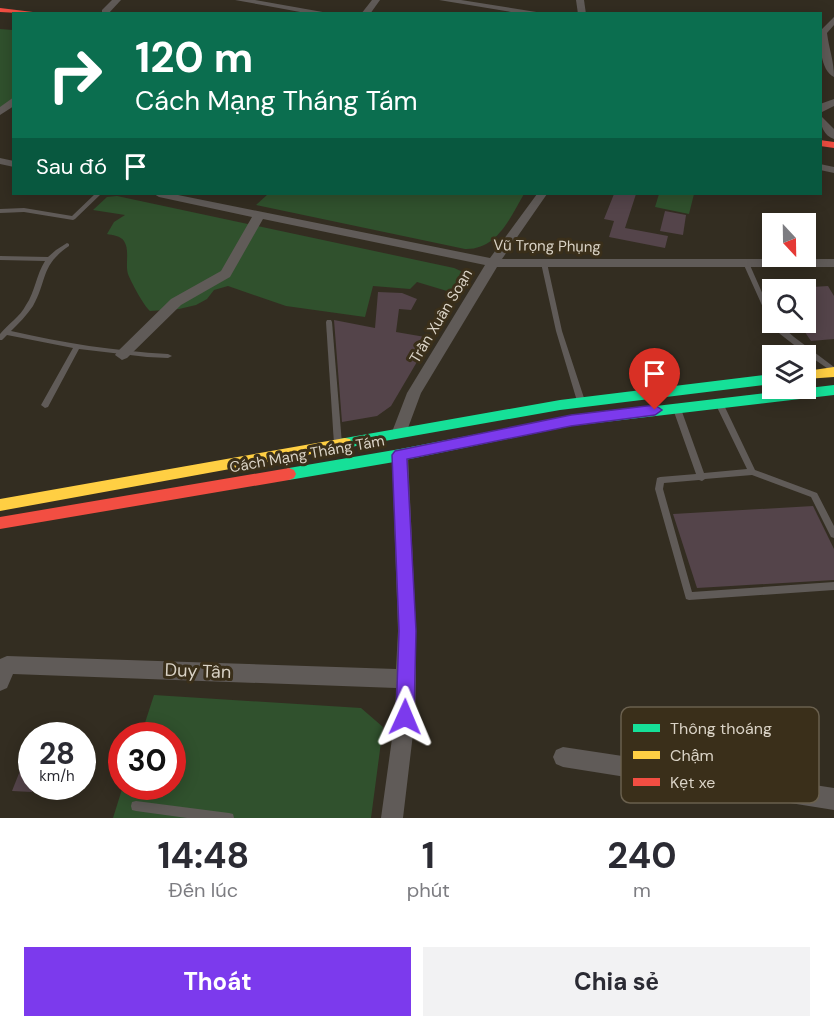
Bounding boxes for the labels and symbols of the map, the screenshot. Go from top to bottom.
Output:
north arrow [762,213,816,267]
street label: Vũ Trọng Phụng [493,235,601,257]
street label: Trần Xuân Soạn [405,265,477,367]
pin [629,348,680,410]
street label: Cách Mạng Tháng Tám [228,431,386,477]
street label: Duy Tân [164,658,232,684]
position arrow [373,685,437,749]
legend [621,707,819,803]
text: Thông thoáng [670,718,772,739]
speed limit sign: 30 [108,722,186,800]
text: Chậm [670,745,714,766]
text: Kẹt xe [670,772,715,793]

